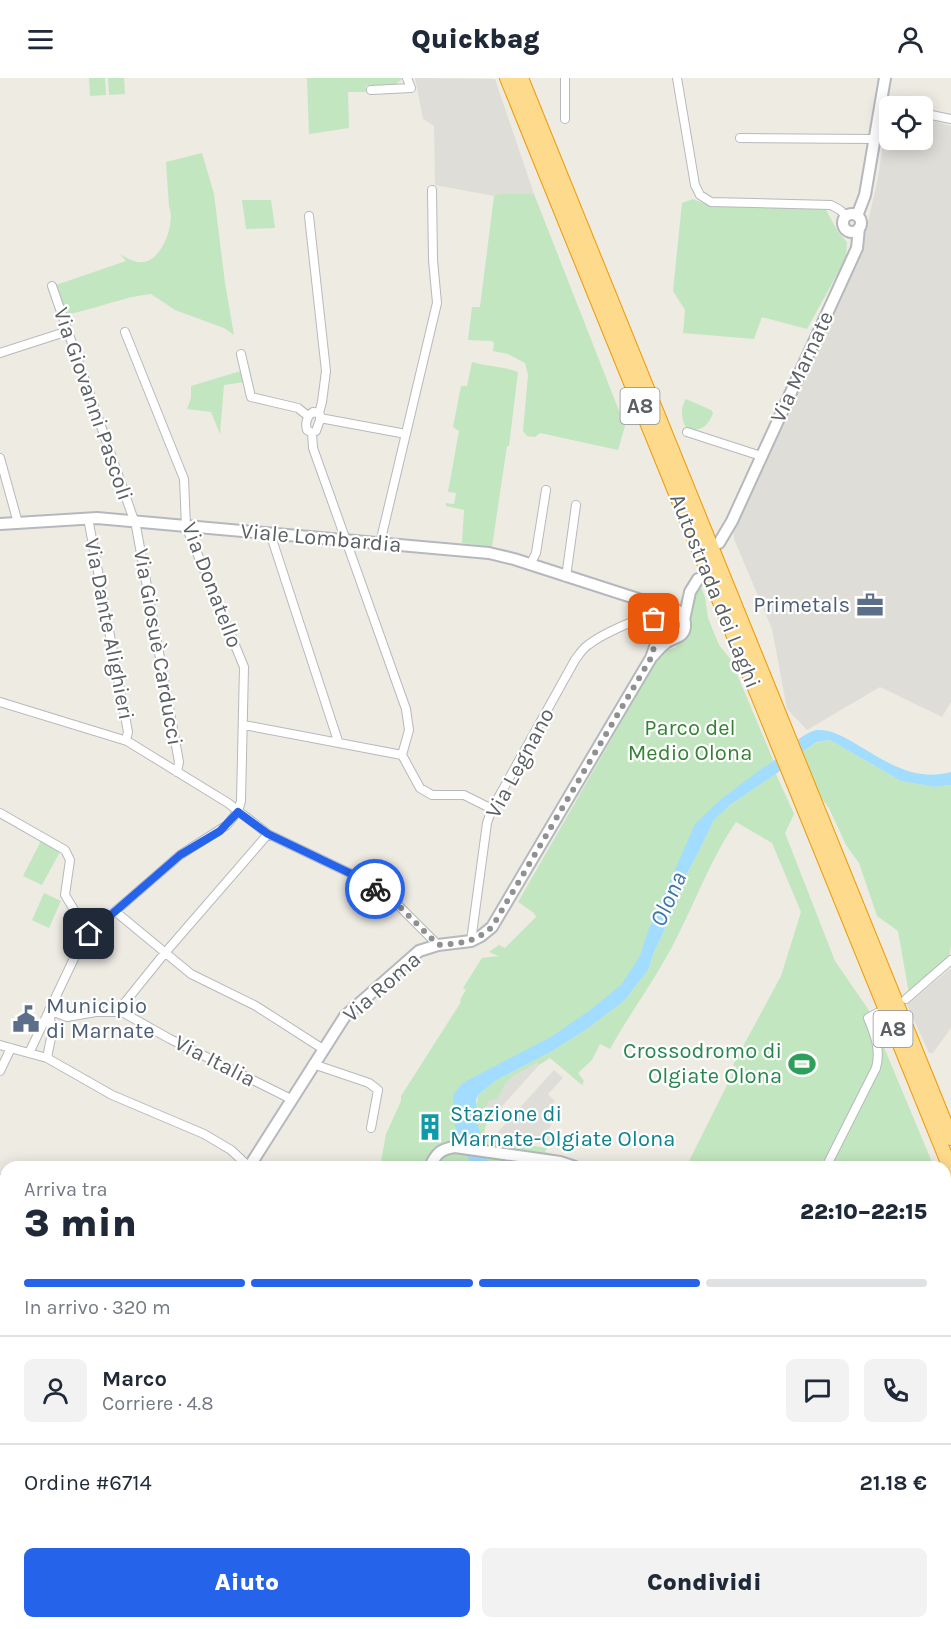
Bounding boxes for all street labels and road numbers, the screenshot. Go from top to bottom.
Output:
street label: Via Giovanni Pascoli [48,304,138,504]
street label: Via Marnate [765,307,839,427]
road number: A8 [620,388,660,424]
street label: Autostrada dei Laghi [664,490,766,692]
street label: Viale Lombardia [239,518,403,558]
street label: Via Donatello [176,519,248,651]
street label: Via Dante Alighieri [79,536,139,722]
street label: Via Giosuè Carducci [128,546,188,748]
street label: Via Legnano [480,703,560,823]
street label: Via Roma [338,946,426,1028]
road number: A8 [874,1011,912,1047]
street label: Via Italia [170,1030,260,1092]

